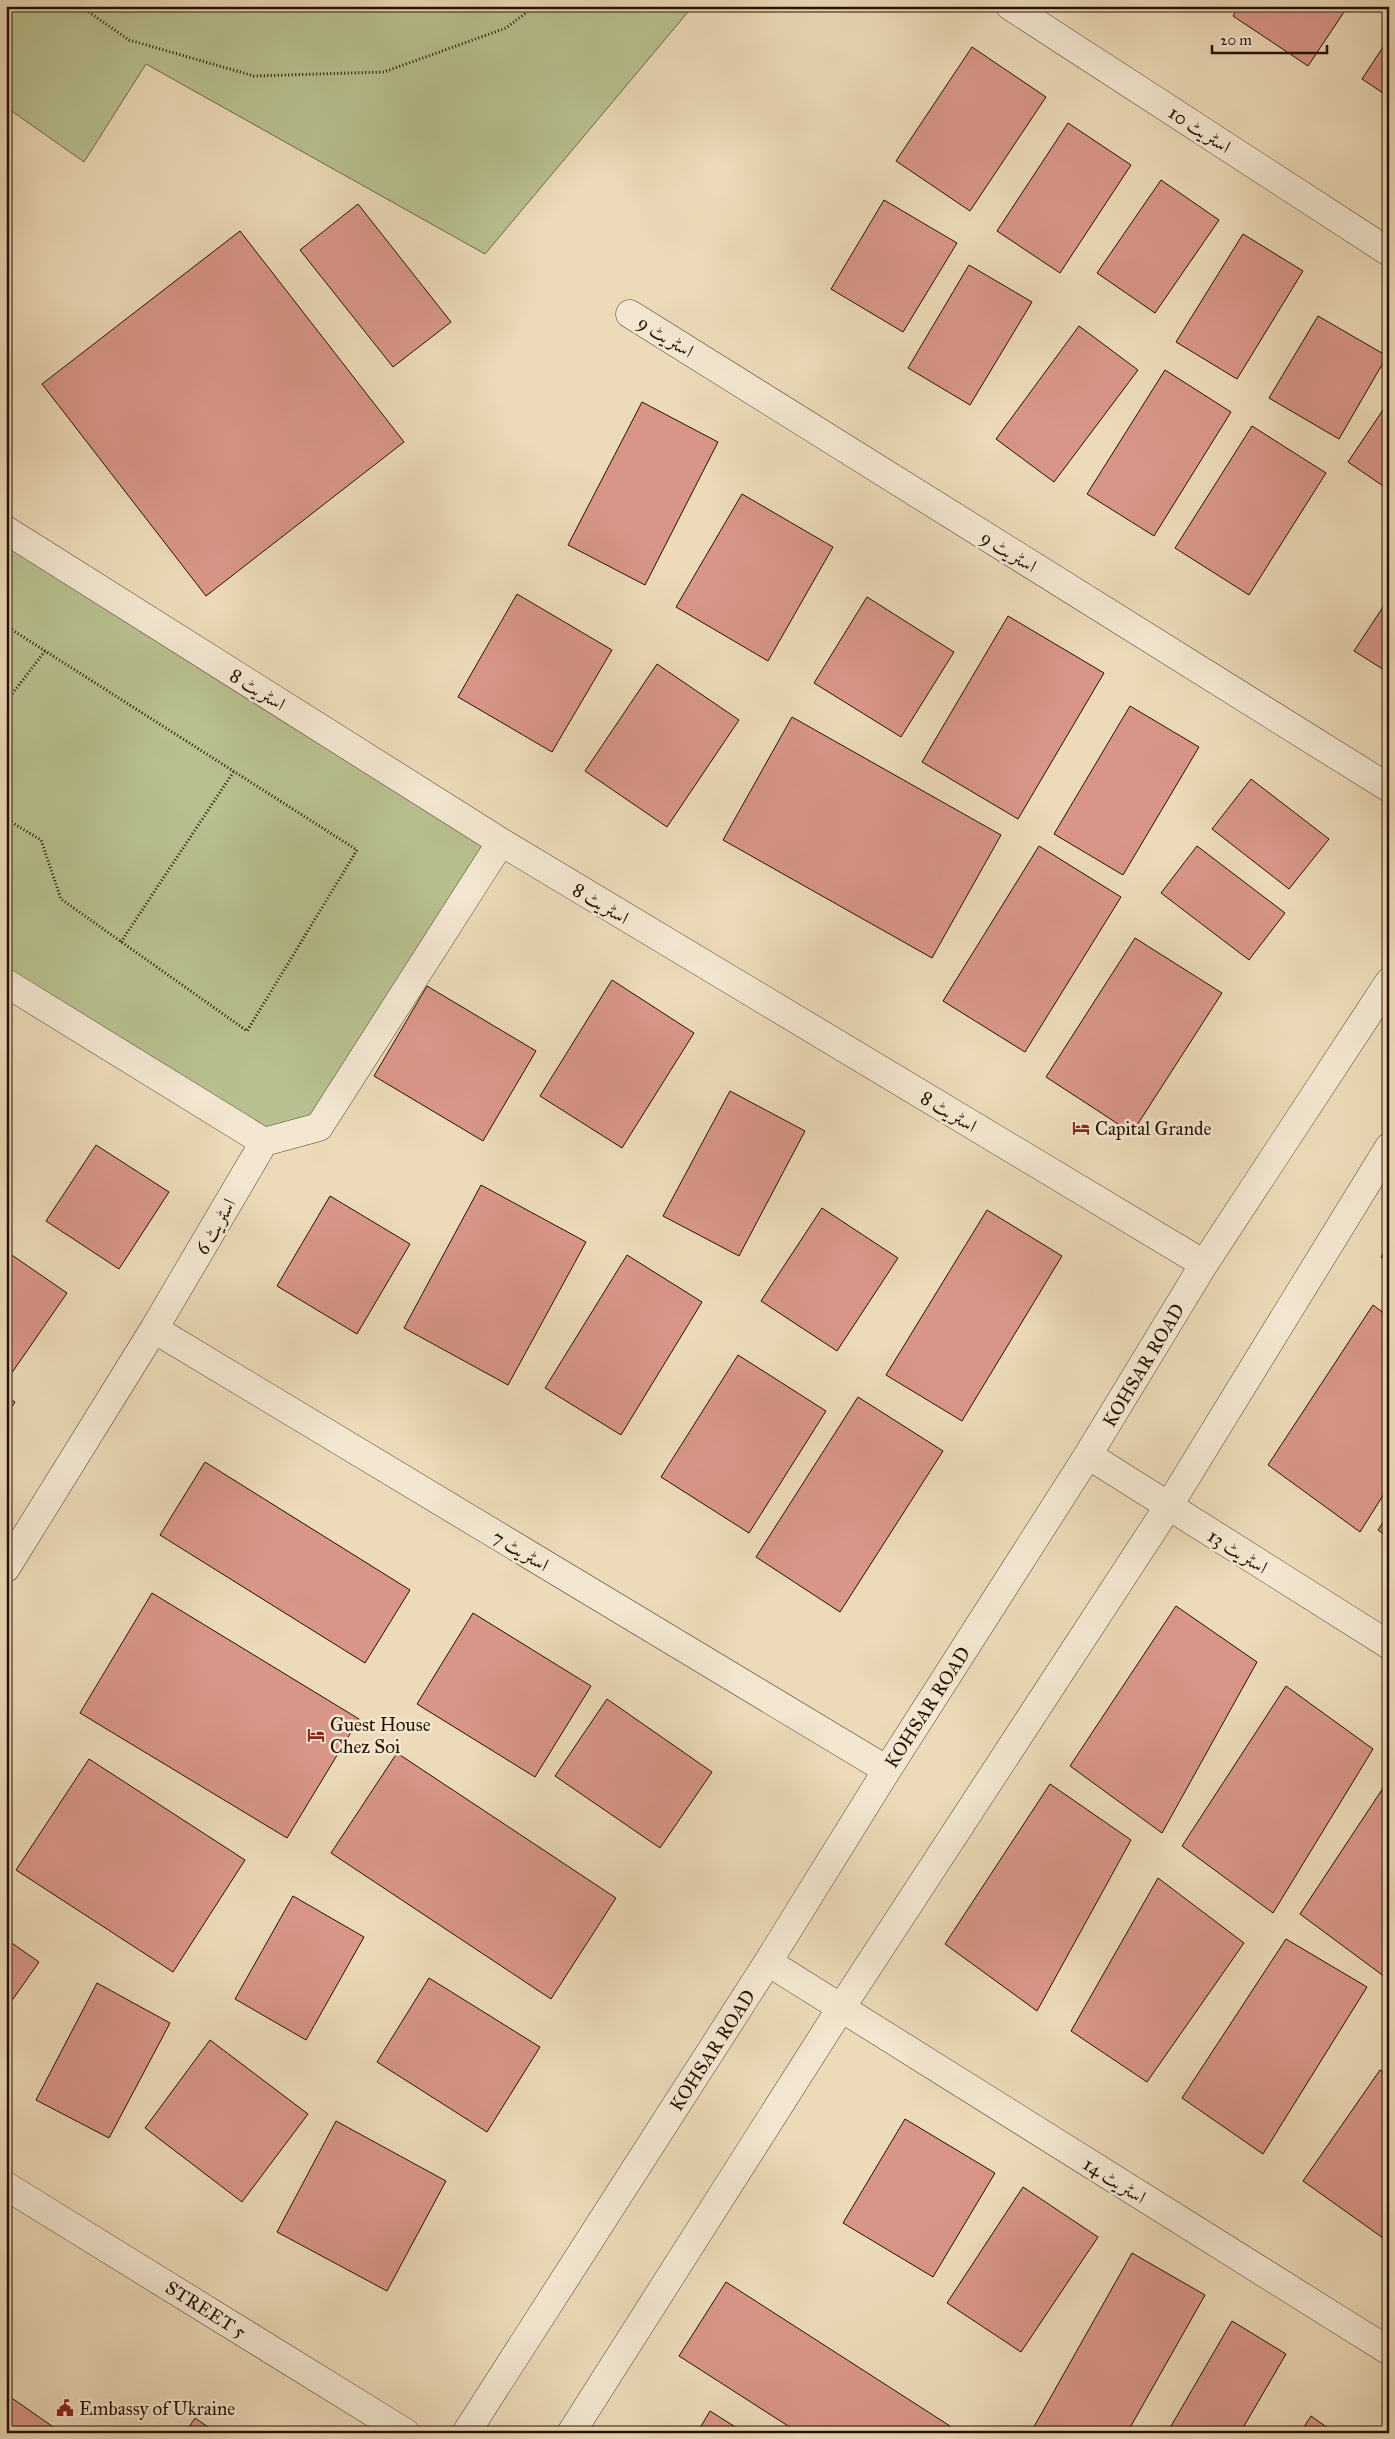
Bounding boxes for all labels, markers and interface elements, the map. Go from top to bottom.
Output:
scale bar [1212,22,1328,54]
text: 20 m [1220,31,1252,49]
street label: اسٹریٹ 10 [1164,101,1235,158]
street label: اسٹریٹ 9 [634,310,698,362]
street label: اسٹریٹ 9 [977,525,1041,577]
street label: اسٹریٹ 8 [226,663,290,715]
street label: اسٹریٹ 8 [569,878,633,929]
street label: اسٹریٹ 8 [917,1086,981,1137]
place label: Capital Grande [1095,1117,1211,1140]
hotel icon: Capital Grande [1071,1118,1091,1138]
street label: اسٹریٹ 6 [190,1194,241,1258]
street label: KOHSAR ROAD [1098,1299,1189,1431]
street label: اسٹریٹ 13 [1203,1524,1272,1579]
street label: اسٹریٹ 7 [488,1525,553,1576]
street label: KOHSAR ROAD [880,1642,975,1772]
place label: Guest House Chez Soi [330,1713,431,1758]
hotel icon: Guest House Chez Soi [306,1725,326,1745]
street label: KOHSAR ROAD [665,1985,760,2115]
street label: اسٹریٹ 14 [1079,2152,1150,2209]
street label: STREET 5 [161,2276,250,2343]
place label: Embassy of Ukraine [79,2397,235,2420]
public building icon: Embassy of Ukraine [55,2398,75,2418]

